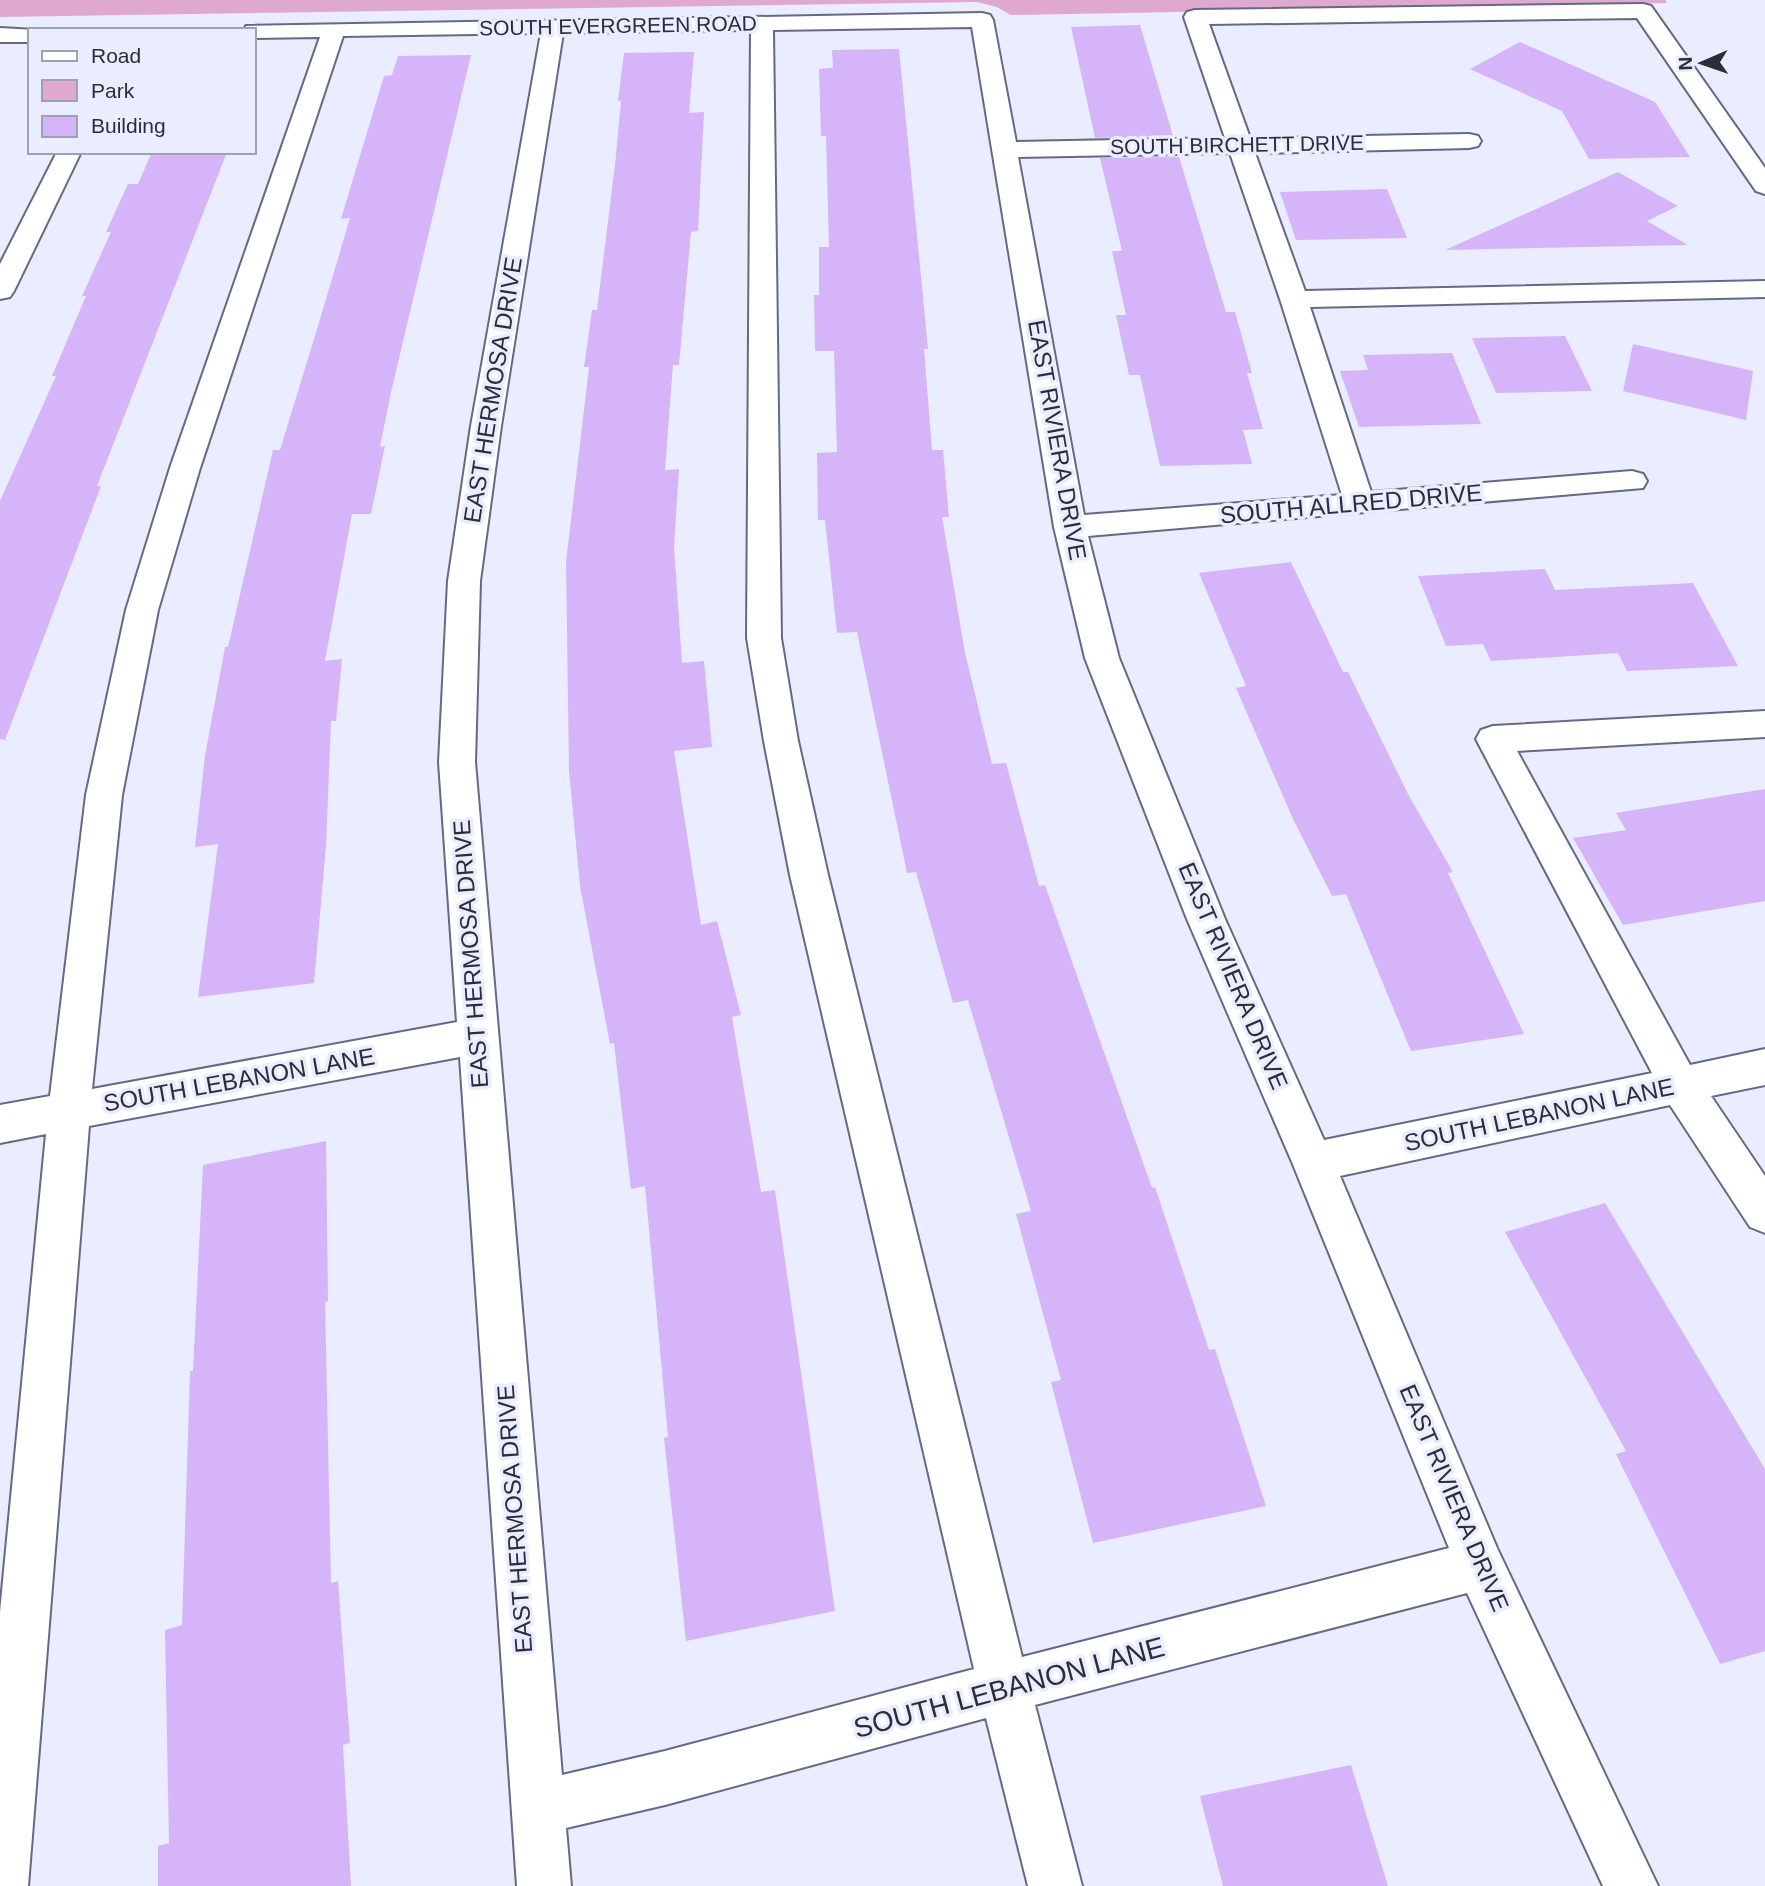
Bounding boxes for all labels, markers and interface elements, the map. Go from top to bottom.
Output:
street label: SOUTH EVERGREEN ROAD [479,12,757,39]
legend [28,28,256,154]
north arrow [1667,28,1737,98]
text: Road [91,44,141,67]
text: N [1675,56,1696,71]
text: Park [91,79,135,102]
text: Building [91,114,166,137]
street label: SOUTH BIRCHETT DRIVE [1110,131,1364,158]
street label: EAST HERMOSA DRIVE [458,255,527,525]
street label: EAST RIVIERA DRIVE [1023,318,1092,562]
street label: SOUTH ALLRED DRIVE [1219,479,1483,528]
street label: EAST HERMOSA DRIVE [448,819,493,1089]
street label: EAST RIVIERA DRIVE [1173,858,1293,1093]
street label: SOUTH LEBANON LANE [101,1042,377,1117]
street label: SOUTH LEBANON LANE [1402,1073,1676,1156]
street label: EAST RIVIERA DRIVE [1394,1380,1514,1615]
street label: EAST HERMOSA DRIVE [492,1384,537,1654]
street label: SOUTH LEBANON LANE [850,1631,1168,1744]

